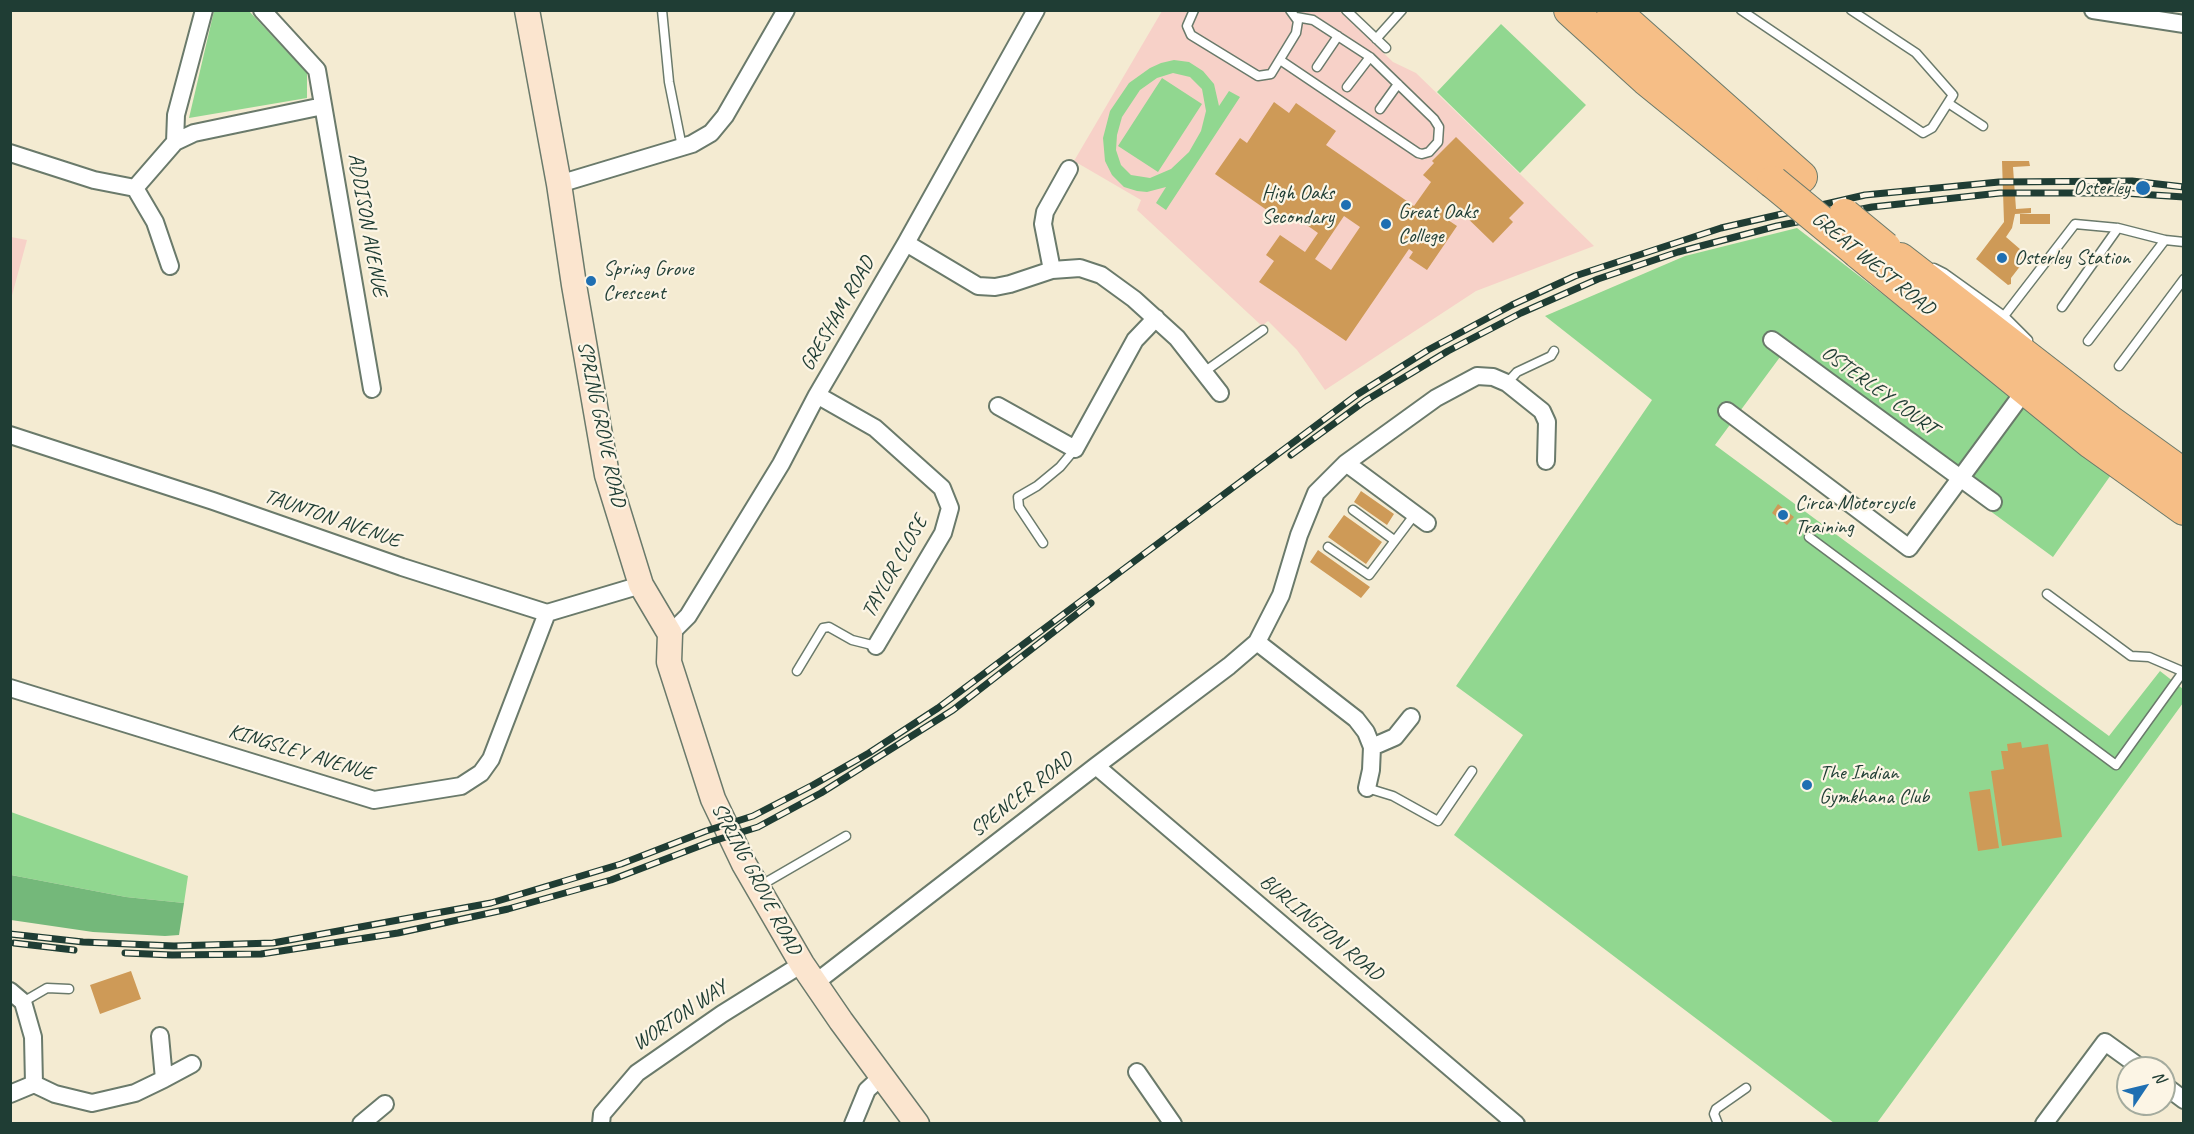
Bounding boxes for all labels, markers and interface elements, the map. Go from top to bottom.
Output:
street label: ADDISON AVENUE [342,151,392,299]
place label: Osterley [2073,175,2130,201]
marker: Osterley [2134,179,2152,197]
place label: High Oaks Secondary [1261,180,1334,230]
marker: High Oaks Secondary [1339,198,1353,212]
place label: Great Oaks College [1398,199,1477,249]
street label: GREAT WEST ROAD [1806,207,1940,321]
marker: Great Oaks College [1379,217,1393,231]
place label: Osterley Station [2014,245,2130,271]
marker: Osterley Station [1995,251,2009,265]
street label: GRESHAM ROAD [795,252,881,376]
place label: Spring Grove Crescent [603,256,694,306]
marker: Spring Grove Crescent [584,274,598,288]
street label: SPRING GROVE ROAD [571,339,631,509]
street label: OSTERLEY COURT [1816,341,1942,441]
street label: TAUNTON AVENUE [261,484,403,554]
place label: Circa Motorcycle Training [1795,490,1914,540]
marker: Circa Motorcycle Training [1776,508,1790,522]
street label: TAYLOR CLOSE [857,511,933,623]
street label: KINGSLEY AVENUE [225,719,377,787]
street label: SPENCER ROAD [965,747,1079,843]
place label: The Indian Gymkhana Club [1819,760,1929,810]
marker: The Indian Gymkhana Club [1800,778,1814,792]
street label: SPRING GROVE ROAD [705,799,807,959]
street label: BURLINGTON ROAD [1254,869,1388,987]
street label: WORTON WAY [628,975,732,1057]
north arrow [2116,1056,2176,1116]
text: N [2148,1067,2170,1087]

